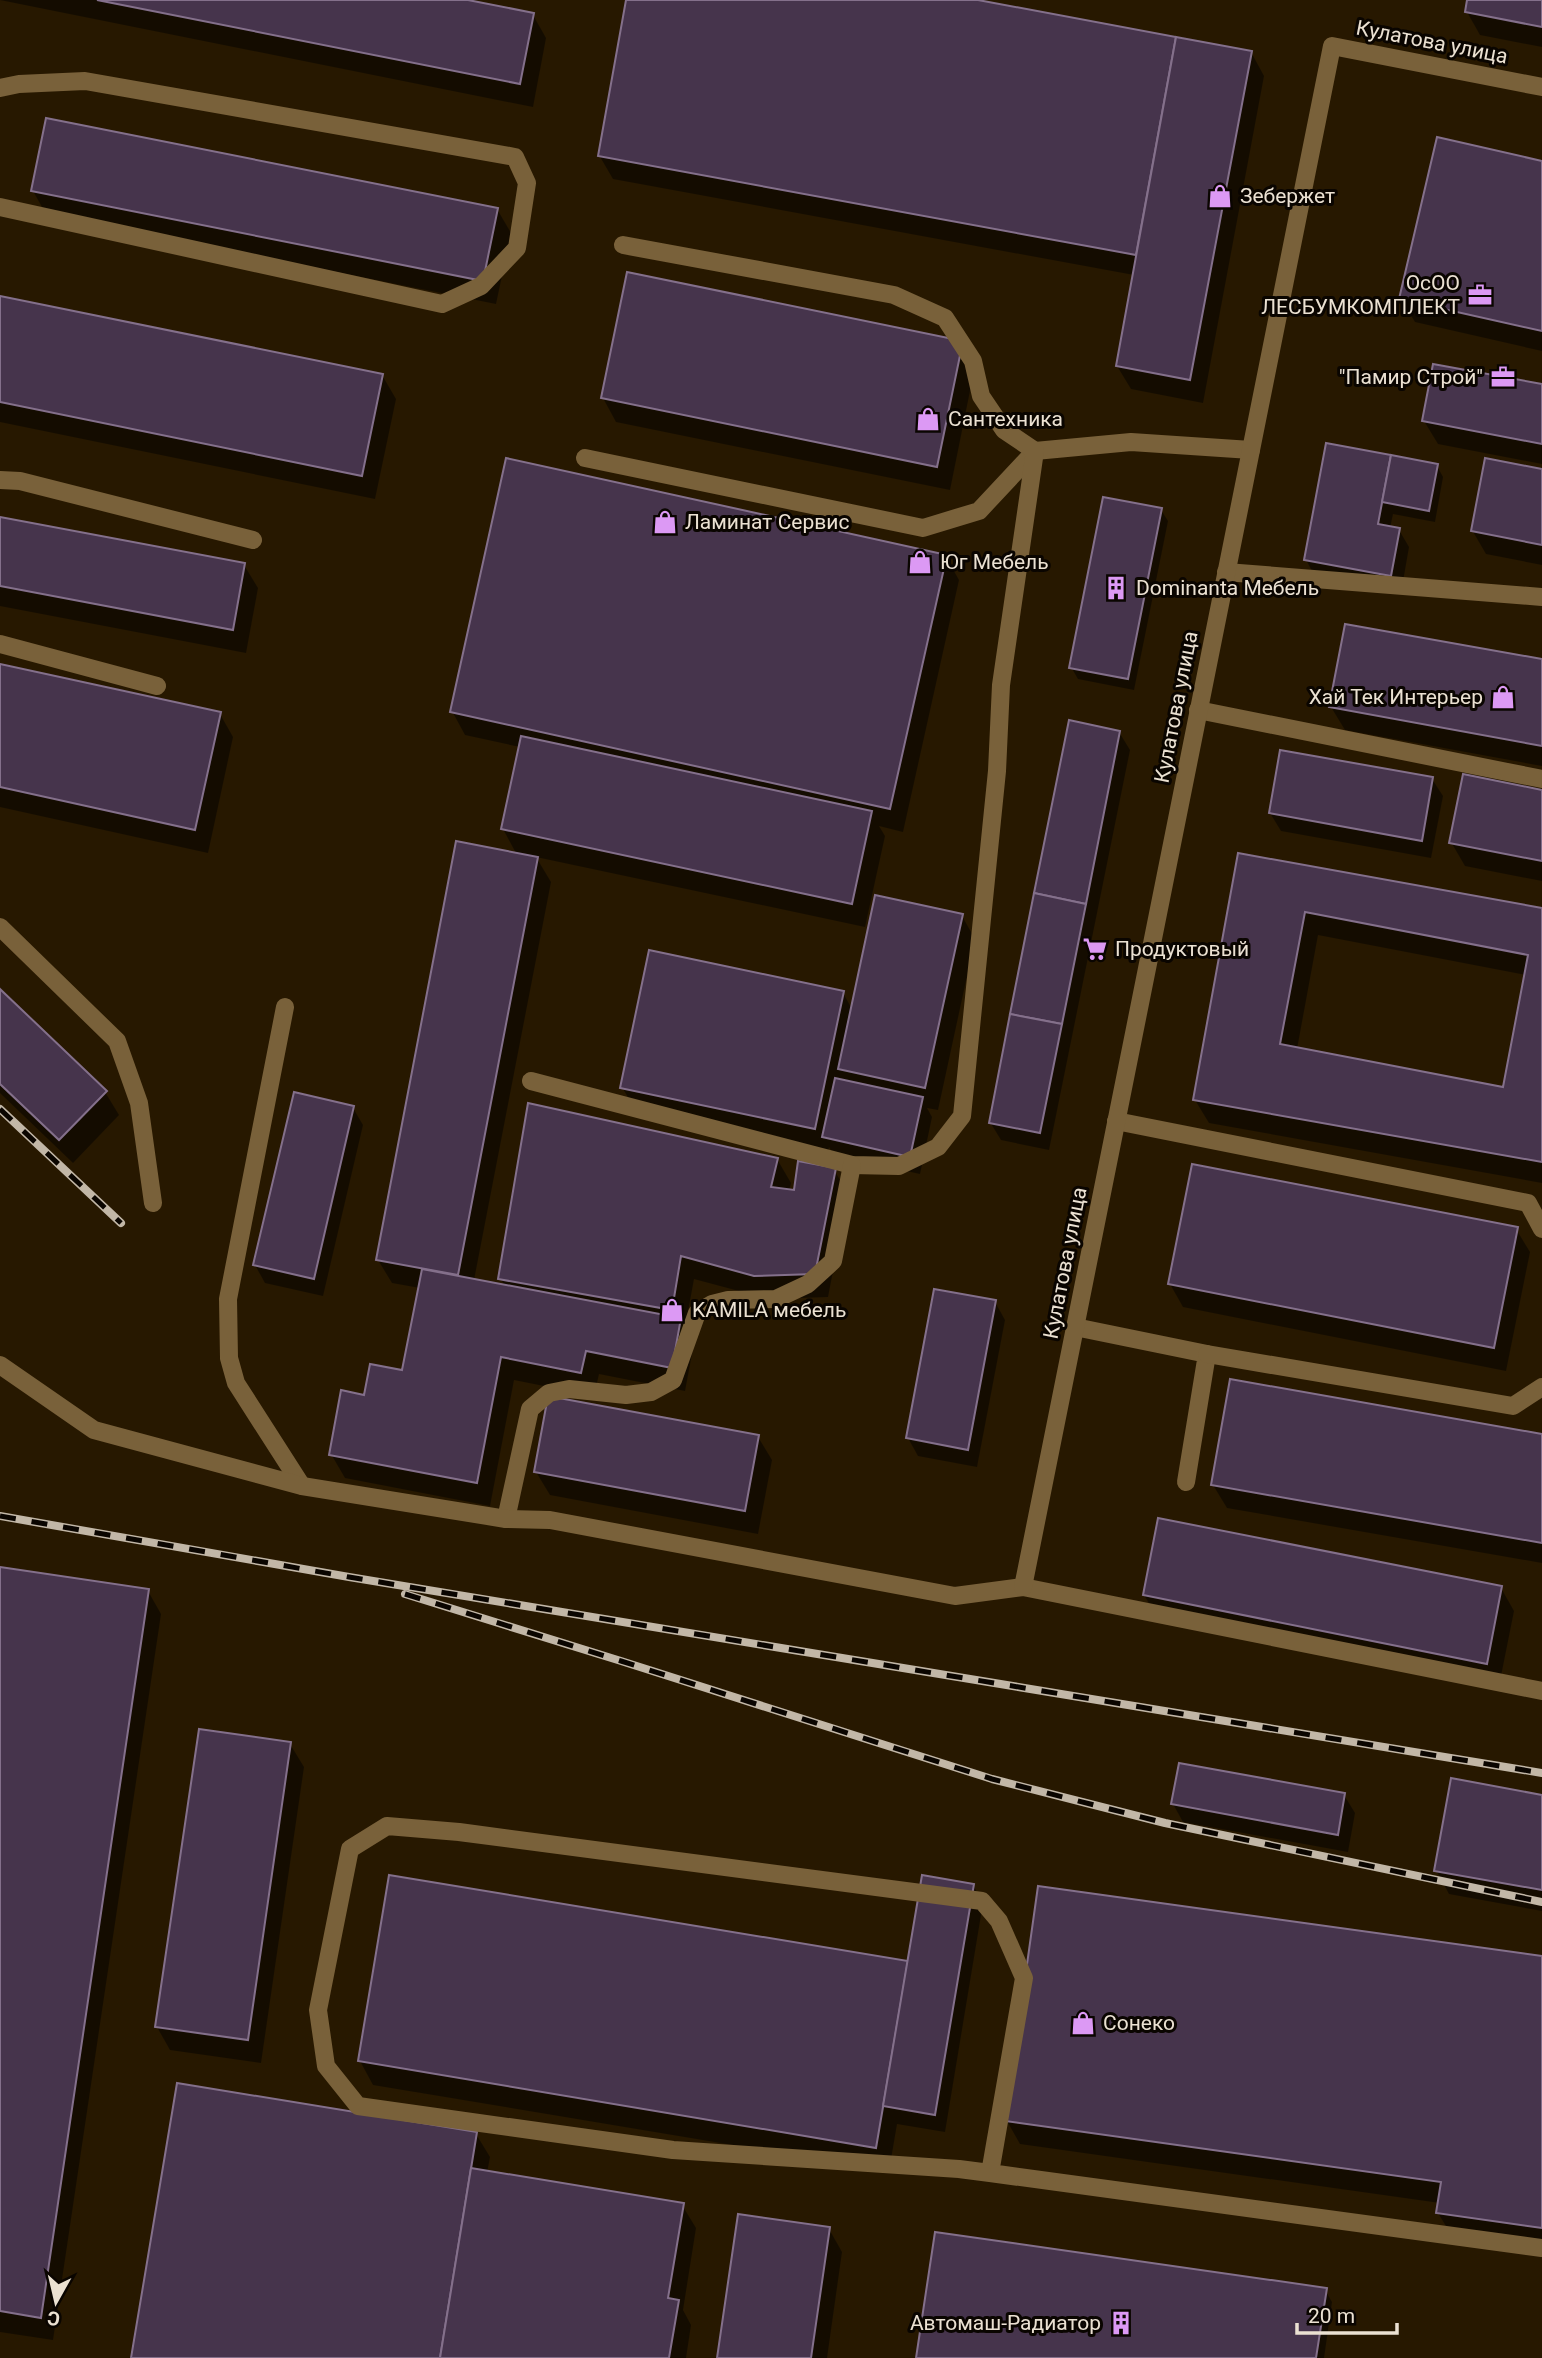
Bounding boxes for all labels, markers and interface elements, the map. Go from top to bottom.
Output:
street label: Кулатова улица [1354,16,1510,68]
shop icon: Зебержет [1206,182,1234,210]
place label: Зебержет [1240,184,1335,208]
place label: ОсОО ЛЕСБУМКОМПЛЕКТ [1261,271,1460,319]
office icon: ОсОО ЛЕСБУМКОМПЛЕКТ [1466,281,1494,309]
office icon: "Памир Строй" [1489,363,1517,391]
place label: "Памир Строй" [1339,365,1483,389]
shop icon: Сантехника [914,405,942,433]
place label: Сантехника [948,407,1063,431]
shop icon: Ламинат Сервис [651,508,679,536]
place label: Ламинат Сервис [685,510,849,534]
shop icon: Юг Мебель [906,548,934,576]
place label: Юг Мебель [940,550,1049,574]
building icon: Dominanta Мебель [1102,574,1130,602]
place label: Dominanta Мебель [1136,576,1319,600]
street label: Кулатова улица [1150,629,1202,785]
shop icon: Хай Тек Интерьер [1489,683,1517,711]
place label: Хай Тек Интерьер [1309,685,1483,709]
supermarket icon: Продуктовый [1081,935,1109,963]
place label: Продуктовый [1115,937,1249,961]
street label: Кулатова улица [1039,1185,1091,1341]
shop icon: KAMILA мебель [658,1296,686,1324]
place label: KAMILA мебель [692,1298,846,1322]
shop icon: Сонеко [1069,2009,1097,2037]
place label: Сонеко [1103,2011,1175,2035]
north arrow [21,2267,91,2337]
scale bar [1297,2292,1397,2336]
text: 20 m [1308,2304,1355,2328]
text: С [46,2306,61,2331]
building icon: Автомаш-Радиатор [1107,2309,1135,2337]
place label: Автомаш-Радиатор [910,2311,1101,2335]

